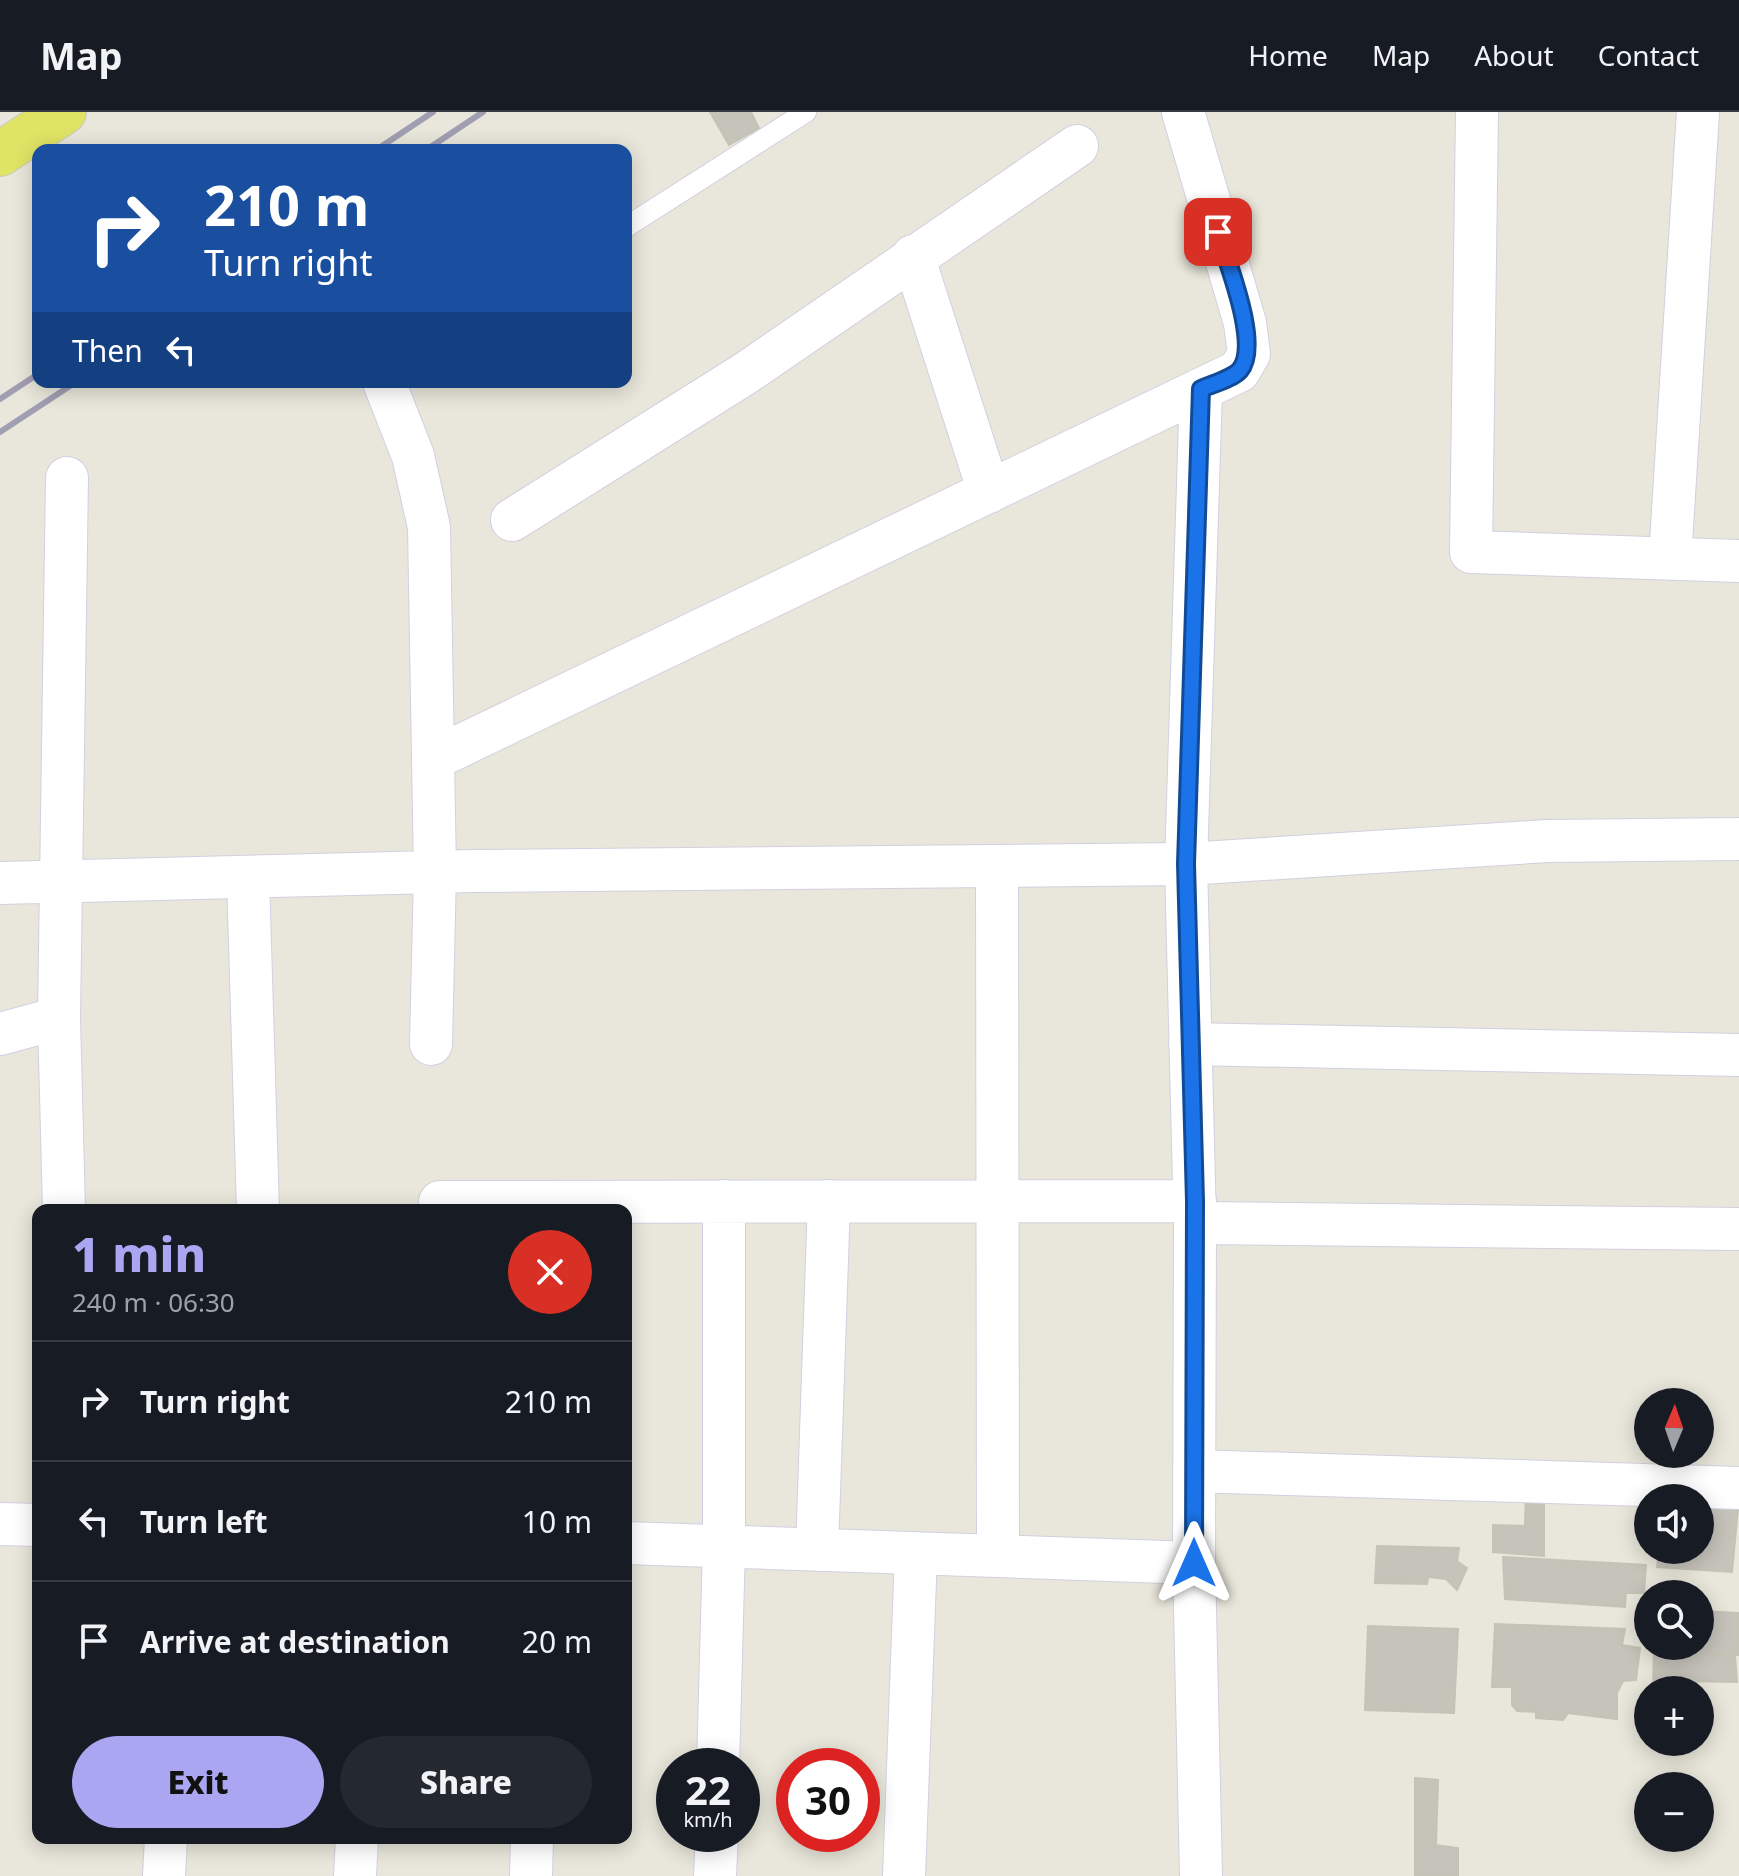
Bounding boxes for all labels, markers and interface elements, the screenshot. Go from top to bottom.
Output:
text: Map [40,29,123,81]
text: Home [1248,36,1328,74]
text: Map [1372,36,1430,74]
text: About [1474,36,1554,74]
text: Contact [1598,36,1699,74]
text: 210 m [204,166,369,242]
icon: right [72,176,176,280]
pin [1184,198,1252,266]
icon: arrive [1196,210,1240,254]
text: Turn right [204,238,372,287]
icon: left [159,328,203,372]
text: Then [72,330,143,371]
text: 1 min [72,1221,206,1286]
button: close [508,1230,592,1314]
text: 240 m · 06:30 [72,1284,235,1320]
icon: right [72,1379,116,1423]
text: Turn right [140,1381,290,1422]
text: 210 m [505,1381,592,1422]
north arrow [1634,1388,1714,1468]
map controls [1634,1388,1714,1852]
button: sound [1634,1484,1714,1564]
icon: left [72,1499,116,1543]
text: Turn left [140,1501,268,1542]
text: 10 m [522,1501,592,1542]
position arrow [1152,1521,1236,1605]
button: search [1634,1580,1714,1660]
icon: arrive [72,1619,116,1663]
text: Arrive at destination [140,1621,450,1662]
text: 20 m [522,1621,592,1662]
button: + [1634,1676,1714,1756]
button: Exit [72,1736,324,1828]
button: Share [340,1736,592,1828]
speed limit sign: 30 [776,1748,880,1852]
text: 22 [685,1762,731,1817]
button: − [1634,1772,1714,1852]
text: km/h [683,1806,733,1833]

